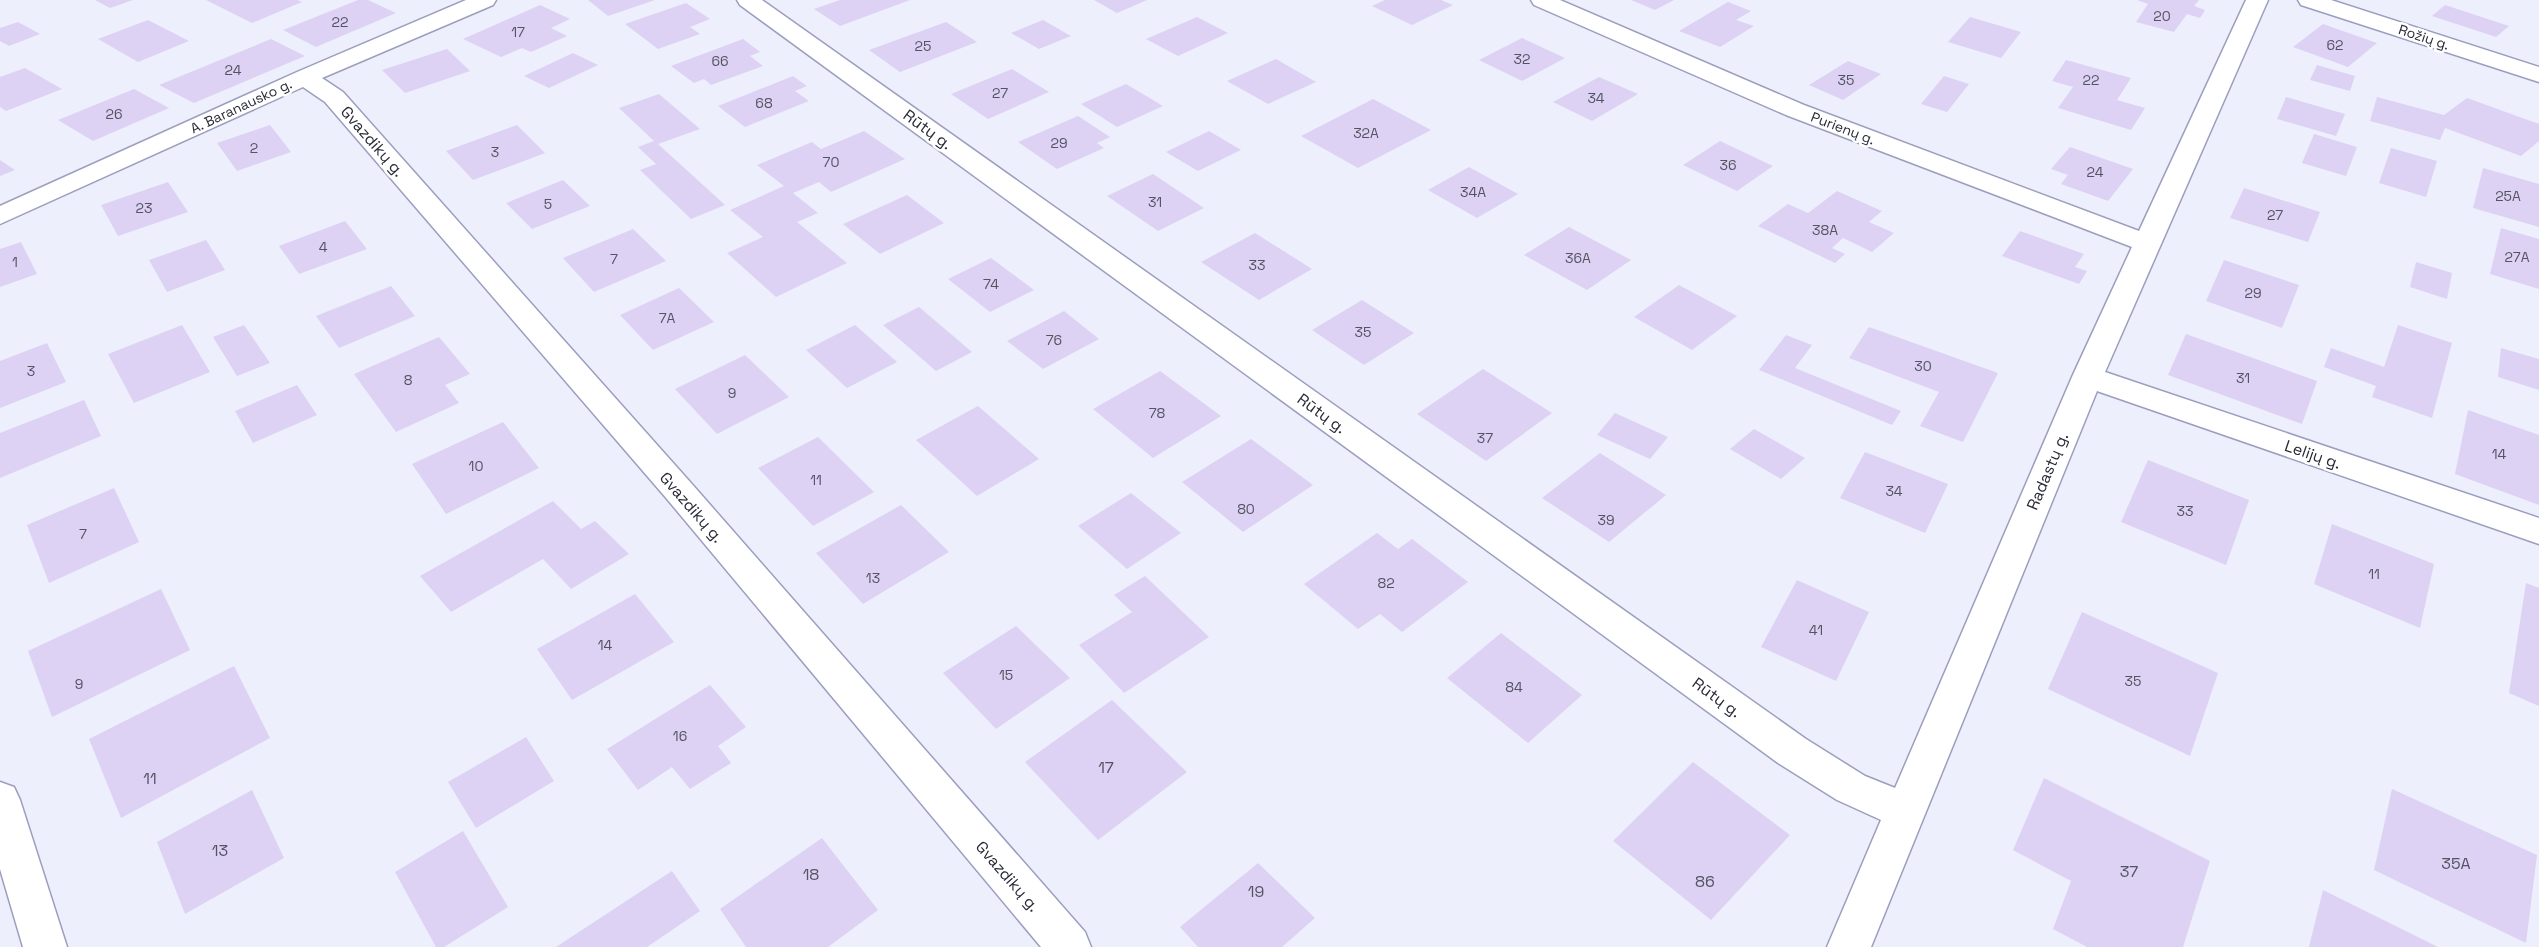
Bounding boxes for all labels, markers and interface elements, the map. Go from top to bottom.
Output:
house number: 20 [2153,7,2171,25]
house number: 22 [332,13,348,31]
street label: Rožių g. [2396,20,2452,54]
house number: 17 [511,23,525,41]
house number: 62 [2327,36,2343,54]
house number: 25 [915,37,931,55]
house number: 32 [1514,50,1530,68]
house number: 66 [711,52,729,70]
house number: 24 [225,61,242,79]
house number: 35 [1838,71,1854,89]
house number: 22 [2083,71,2099,89]
street label: A. Baranausko g. [187,75,295,137]
house number: 27 [992,84,1008,102]
house number: 34 [1587,89,1605,107]
house number: 68 [755,94,773,112]
street label: Gvazdikų g. [336,102,409,181]
house number: 26 [105,105,123,123]
street label: Rūtų g. [899,105,956,154]
street label: Purienų g. [1808,108,1878,148]
house number: 32A [1353,124,1379,142]
house number: 29 [1051,134,1067,152]
house number: 2 [250,139,258,157]
house number: 3 [491,143,499,161]
house number: 70 [823,153,839,171]
house number: 36 [1719,156,1737,174]
house number: 24 [2087,163,2104,181]
house number: 34A [1460,183,1486,201]
house number: 25A [2495,187,2521,205]
house number: 31 [1148,193,1162,211]
house number: 5 [544,195,552,213]
house number: 23 [136,199,152,217]
house number: 27 [2267,206,2283,224]
house number: 38A [1812,221,1838,239]
house number: 4 [319,238,328,256]
house number: 27A [2504,248,2530,266]
house number: 36A [1565,249,1591,267]
house number: 7 [610,250,618,268]
house number: 1 [12,253,18,271]
house number: 33 [1249,256,1265,274]
house number: 74 [983,275,999,293]
house number: 29 [2245,284,2261,302]
house number: 7A [659,309,676,327]
house number: 35 [1355,323,1371,341]
house number: 76 [1046,331,1062,349]
house number: 30 [1914,357,1932,375]
house number: 3 [27,362,35,380]
house number: 31 [2236,369,2250,387]
house number: 8 [404,371,413,389]
house number: 9 [728,384,736,402]
street label: Rūtų g. [1293,389,1350,438]
house number: 78 [1149,404,1166,422]
house number: 37 [1477,429,1493,447]
street label: Radastų g. [2022,429,2073,513]
street label: Lelijų g. [2282,435,2344,474]
house number: 14 [2492,445,2507,463]
house number: 10 [469,457,483,475]
street label: Gvazdikų g. [655,468,728,547]
house number: 11 [810,471,822,489]
house number: 34 [1885,482,1903,500]
house number: 80 [1237,500,1255,518]
house number: 33 [2177,502,2193,520]
house number: 39 [1597,511,1615,529]
house number: 7 [79,525,87,543]
house number: 11 [2368,565,2380,583]
house number: 13 [866,569,880,587]
house number: 82 [1377,574,1395,592]
house number: 41 [1809,621,1823,639]
house number: 14 [598,636,613,654]
house number: 15 [999,666,1013,684]
house number: 35 [2125,672,2141,690]
street label: Rūtų g. [1688,673,1745,722]
house number: 9 [75,675,83,693]
house number: 84 [1505,678,1523,696]
house number: 16 [673,727,687,745]
house number: 17 [1098,757,1114,778]
house number: 11 [143,768,157,789]
street label: Gvazdikų g. [971,837,1044,916]
house number: 13 [212,840,228,861]
house number: 35A [2441,853,2471,874]
house number: 37 [2120,861,2138,882]
house number: 18 [803,864,819,885]
house number: 86 [1695,871,1715,892]
house number: 19 [1248,881,1264,902]

